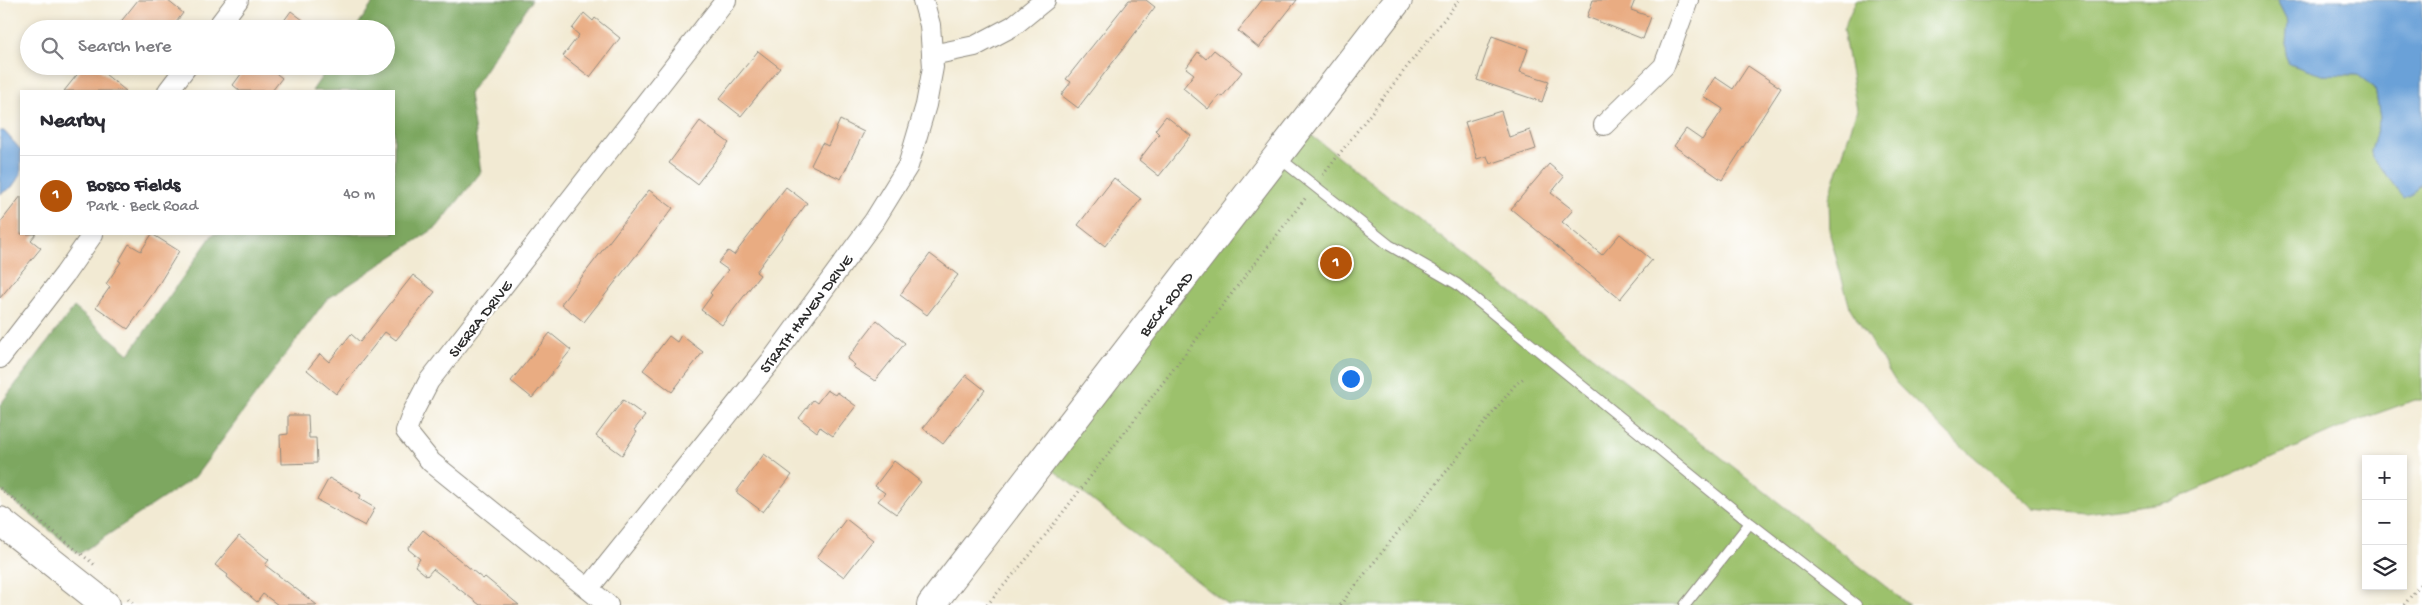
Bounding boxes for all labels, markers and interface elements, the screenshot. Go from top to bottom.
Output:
search box [20,20,395,75]
icon: search [38,34,66,62]
text: Search here [78,36,172,59]
text: Nearby [40,110,105,135]
text: Bosco Fields [87,175,180,198]
text: 1 [53,186,59,205]
text: 40 m [343,186,375,205]
text: Park · Beck Road [87,198,198,217]
pin: 1 [1320,244,1352,282]
street label: STRATH HAVEN DRIVE [757,251,859,378]
street label: BECK ROAD [1136,268,1199,342]
street label: SIERRA DRIVE [446,277,518,363]
your location [1338,366,1364,392]
map controls [2362,455,2407,590]
button: + [2362,455,2407,500]
button: − [2362,500,2407,545]
button: layers [2362,545,2407,590]

